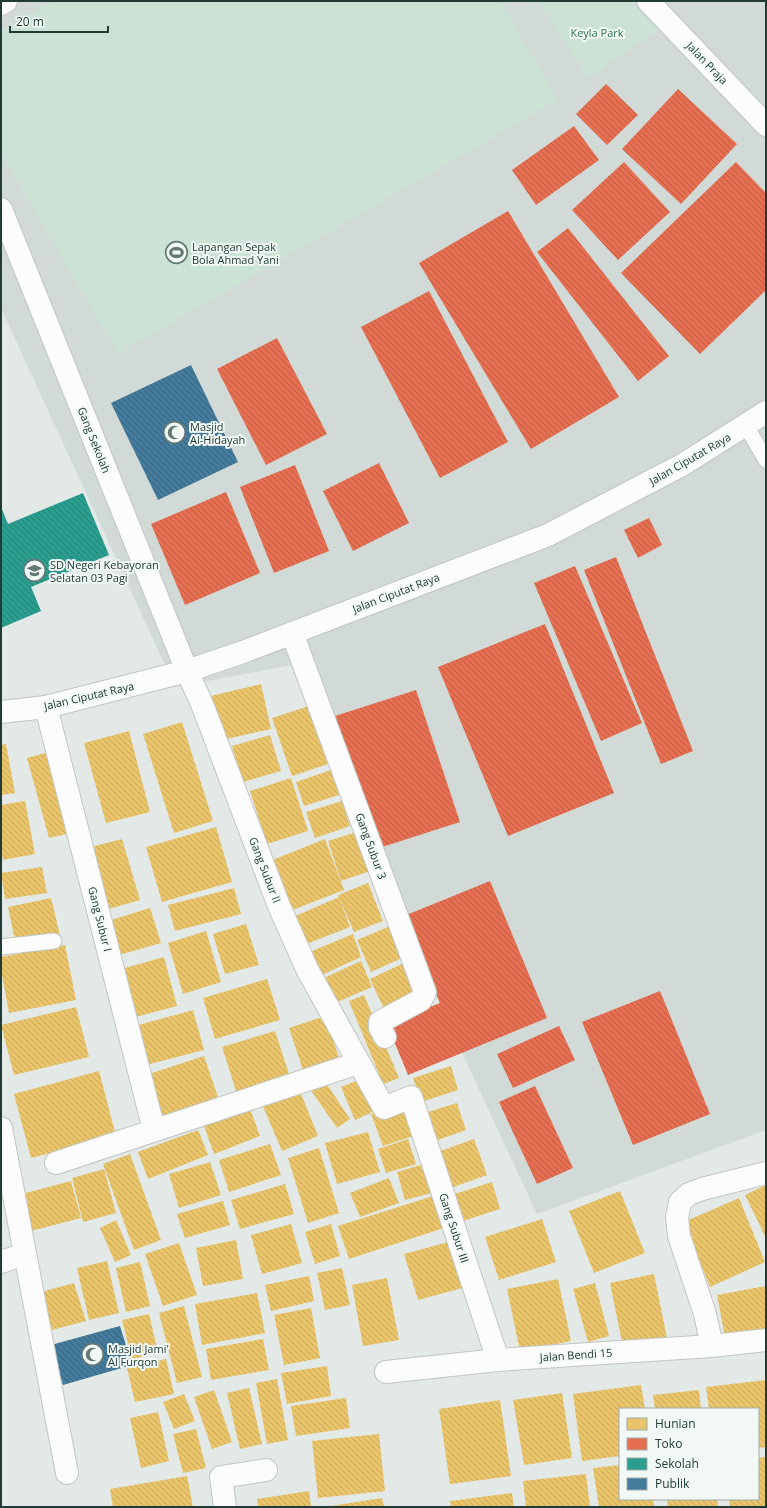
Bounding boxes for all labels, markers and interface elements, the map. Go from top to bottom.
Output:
scale bar [10,8,108,34]
text: 20 m [16,13,44,30]
park label: Keyla Park [570,25,624,40]
street label: Jalan Praja [683,37,731,87]
place label: Lapangan Sepak Bola Ahmad Yani [192,239,279,267]
sports icon: Lapangan Sepak Bola Ahmad Yani [163,240,189,266]
street label: Gang Sekolah [74,405,115,475]
place label: Masjid Al-Hidayah [190,419,245,447]
mosque icon: Masjid Al-Hidayah [162,420,188,446]
street label: Jalan Ciputat Raya [645,429,733,489]
place label: SD Negeri Kebayoran Selatan 03 Pagi [50,557,159,585]
school or university icon: SD Negeri Kebayoran Selatan 03 Pagi [22,558,48,584]
street label: Jalan Ciputat Raya [349,569,441,616]
street label: Jalan Ciputat Raya [41,678,135,713]
street label: Gang Subur 3 [353,811,390,881]
street label: Gang Subur II [246,835,285,905]
street label: Gang Subur I [85,885,116,953]
street label: Gang Subur III [436,1191,473,1265]
place label: Masjid Jami' Al Furqon [108,1341,169,1369]
mosque icon: Masjid Jami' Al Furqon [79,1342,105,1368]
street label: Jalan Bendi 15 [538,1344,613,1365]
legend [619,1408,759,1500]
text: Hunian [655,1415,696,1432]
text: Toko [655,1435,682,1452]
text: Sekolah [655,1455,699,1472]
text: Publik [655,1475,690,1492]

